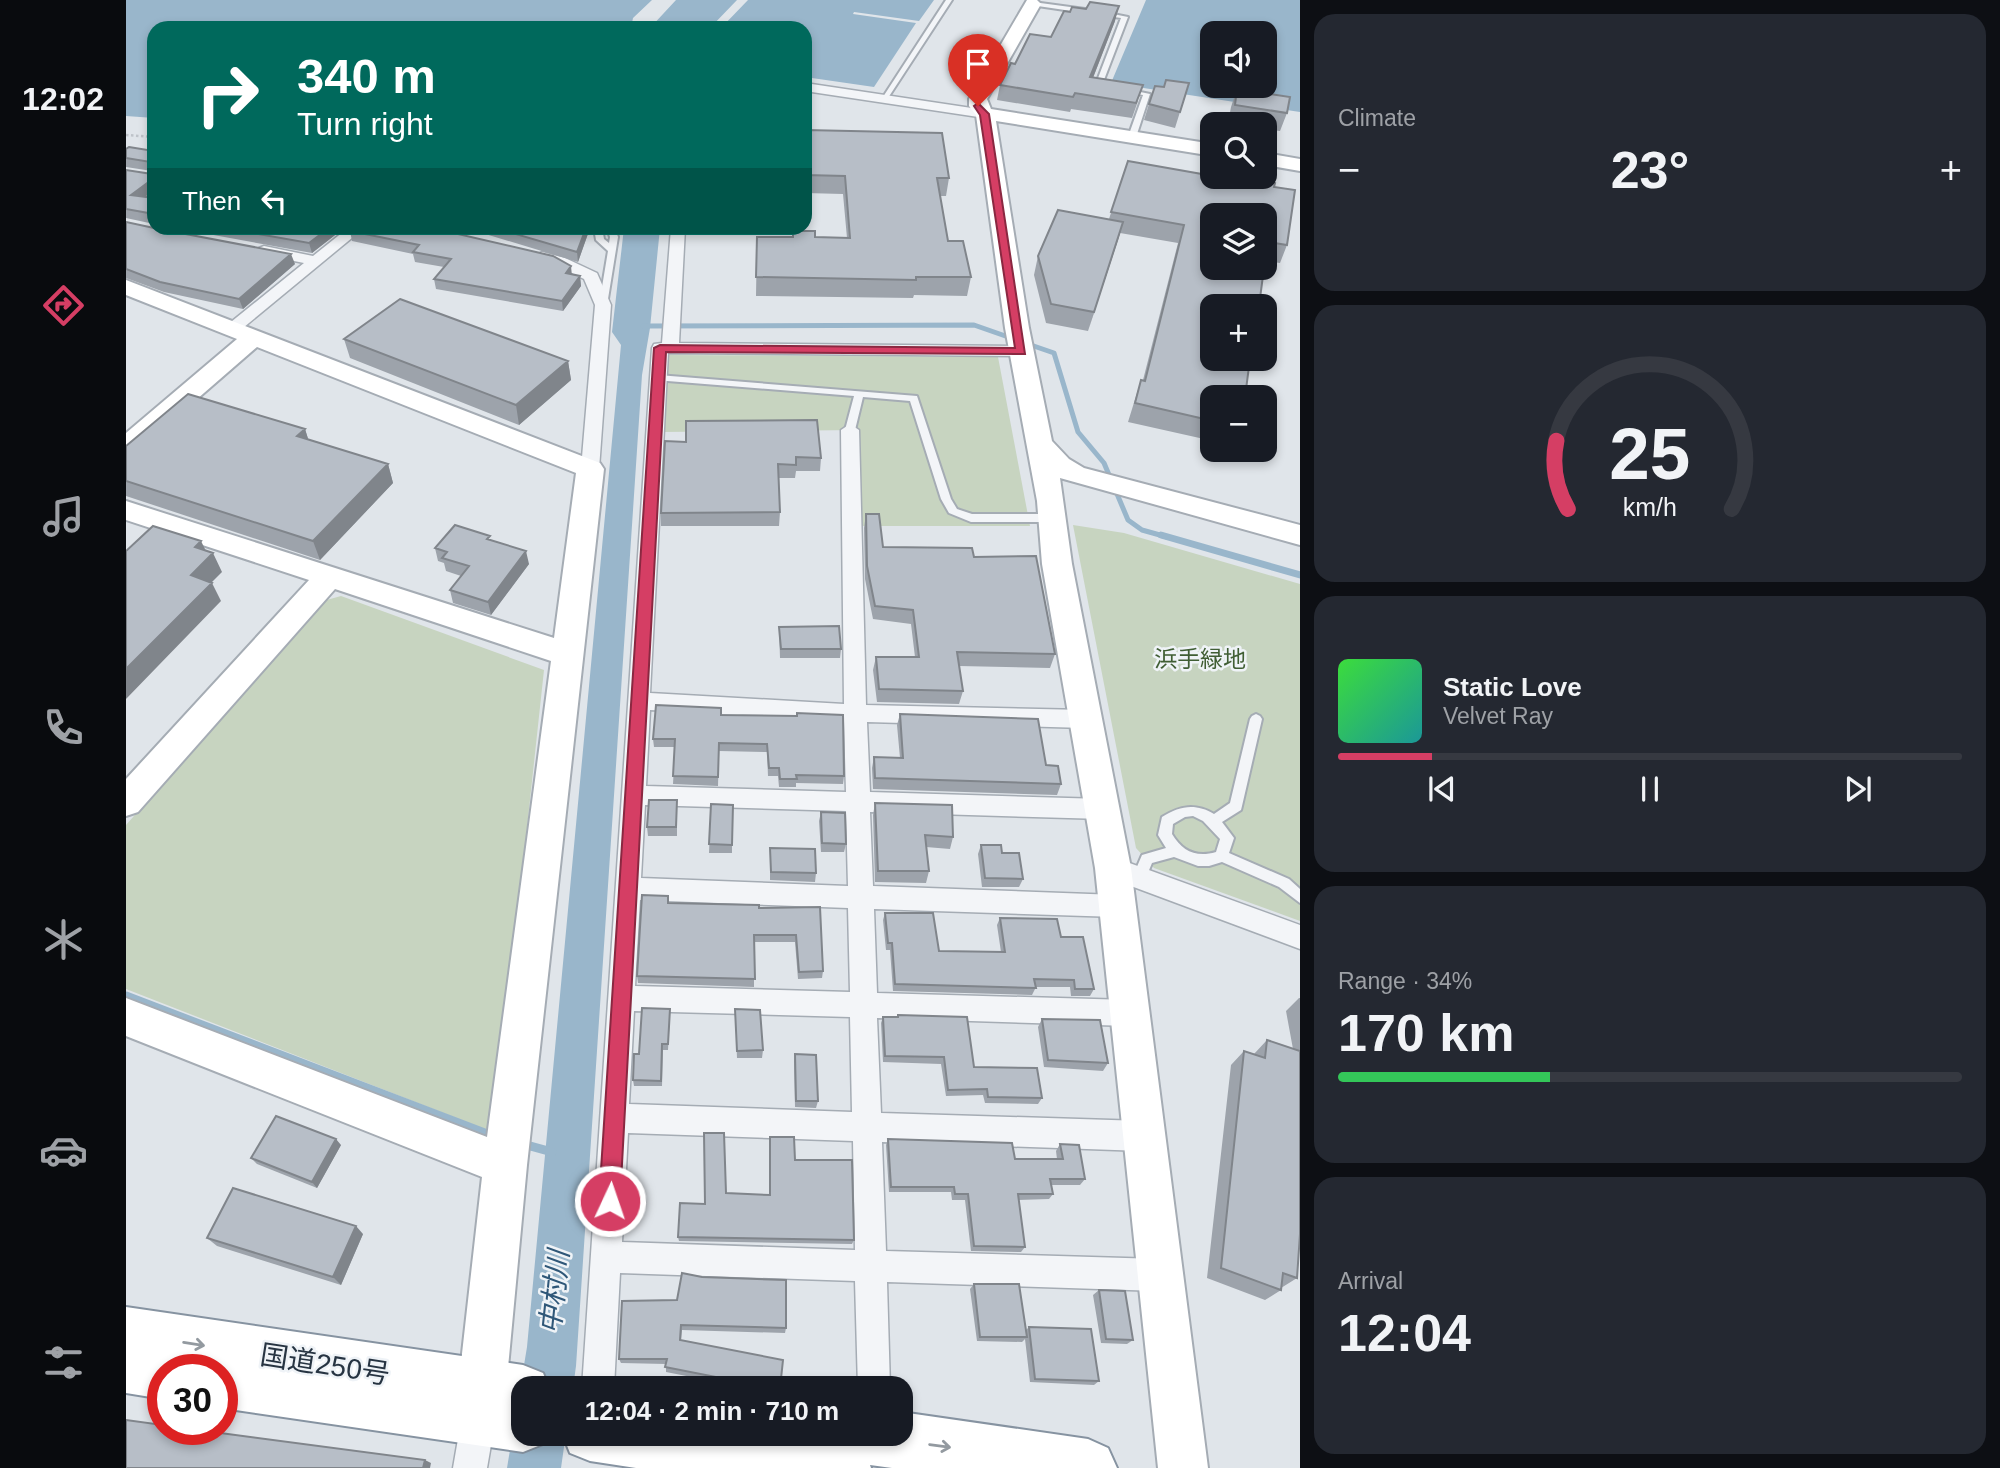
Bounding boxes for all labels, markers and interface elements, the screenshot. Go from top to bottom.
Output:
map controls [1200,21,1277,462]
button: sound [1200,21,1277,98]
pin [948,34,1008,106]
icon: arrive [959,45,997,83]
icon: right [182,49,273,140]
text: 340 m [297,49,436,103]
text: 12:02 [22,81,104,117]
text: Climate [1338,105,1416,131]
text: Turn right [297,106,433,142]
button: search [1200,112,1277,189]
text: 23° [1611,141,1689,199]
text: − [1338,149,1360,191]
text: + [1940,149,1962,191]
icon: left [255,182,293,220]
text: Then [182,186,241,216]
button: layers [1200,203,1277,280]
icon: directions [39,281,88,330]
button: + [1200,294,1277,371]
button: − [1200,385,1277,462]
text: 25 [1610,414,1690,495]
icon: music [39,492,88,541]
text: km/h [1623,493,1677,521]
park label: 浜手緑地 [1154,646,1246,672]
text: Static Love [1443,672,1582,702]
icon: phone [39,703,88,752]
text: Velvet Ray [1443,703,1553,729]
icon: previous [1423,770,1461,808]
icon: pause [1631,770,1669,808]
icon: next [1839,770,1877,808]
icon: climate [39,915,88,964]
text: Range · 34% [1338,968,1472,994]
text: 170 km [1338,1004,1514,1062]
icon: car [39,1126,88,1175]
position arrow [573,1164,647,1238]
water label: 中村川 [535,1246,575,1335]
text: Arrival [1338,1268,1403,1294]
text: 12:04 [1338,1304,1471,1362]
icon: filters [39,1338,88,1387]
one-way arrow [182,1338,204,1351]
street label: 国道250号 [258,1339,392,1390]
speed limit sign: 30 [147,1354,238,1445]
text: 12:04 · 2 min · 710 m [585,1396,839,1426]
one-way arrow [928,1440,950,1453]

